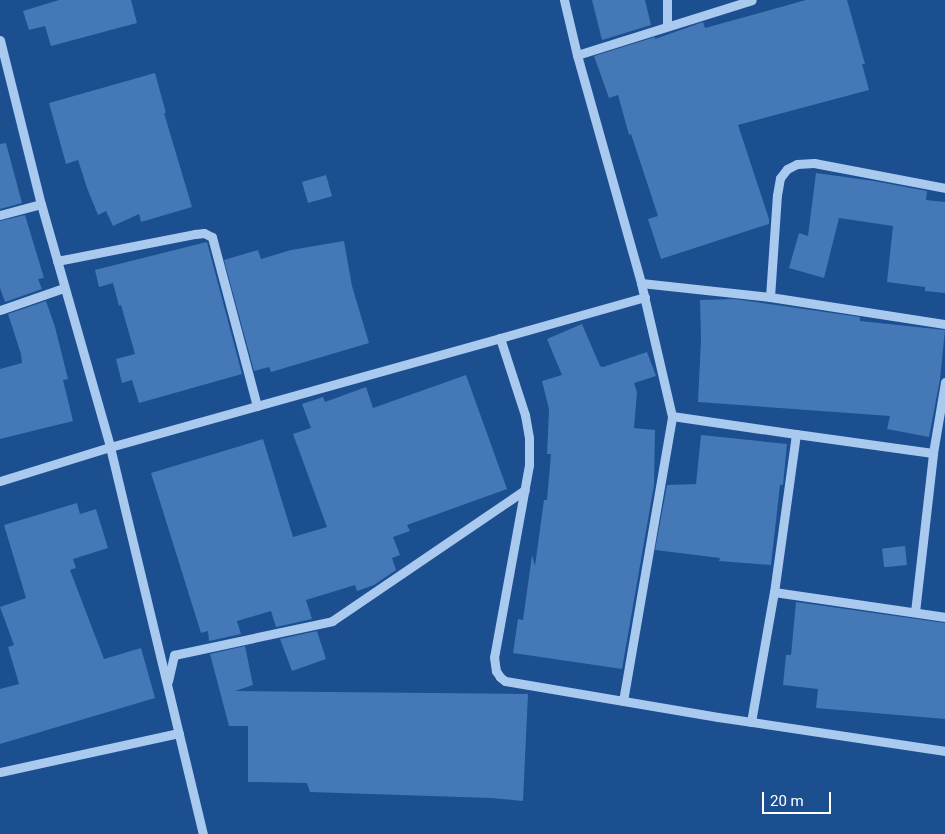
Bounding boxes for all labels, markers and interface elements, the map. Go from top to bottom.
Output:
scale bar [765,782,834,814]
text: 20 m [770,792,804,810]

